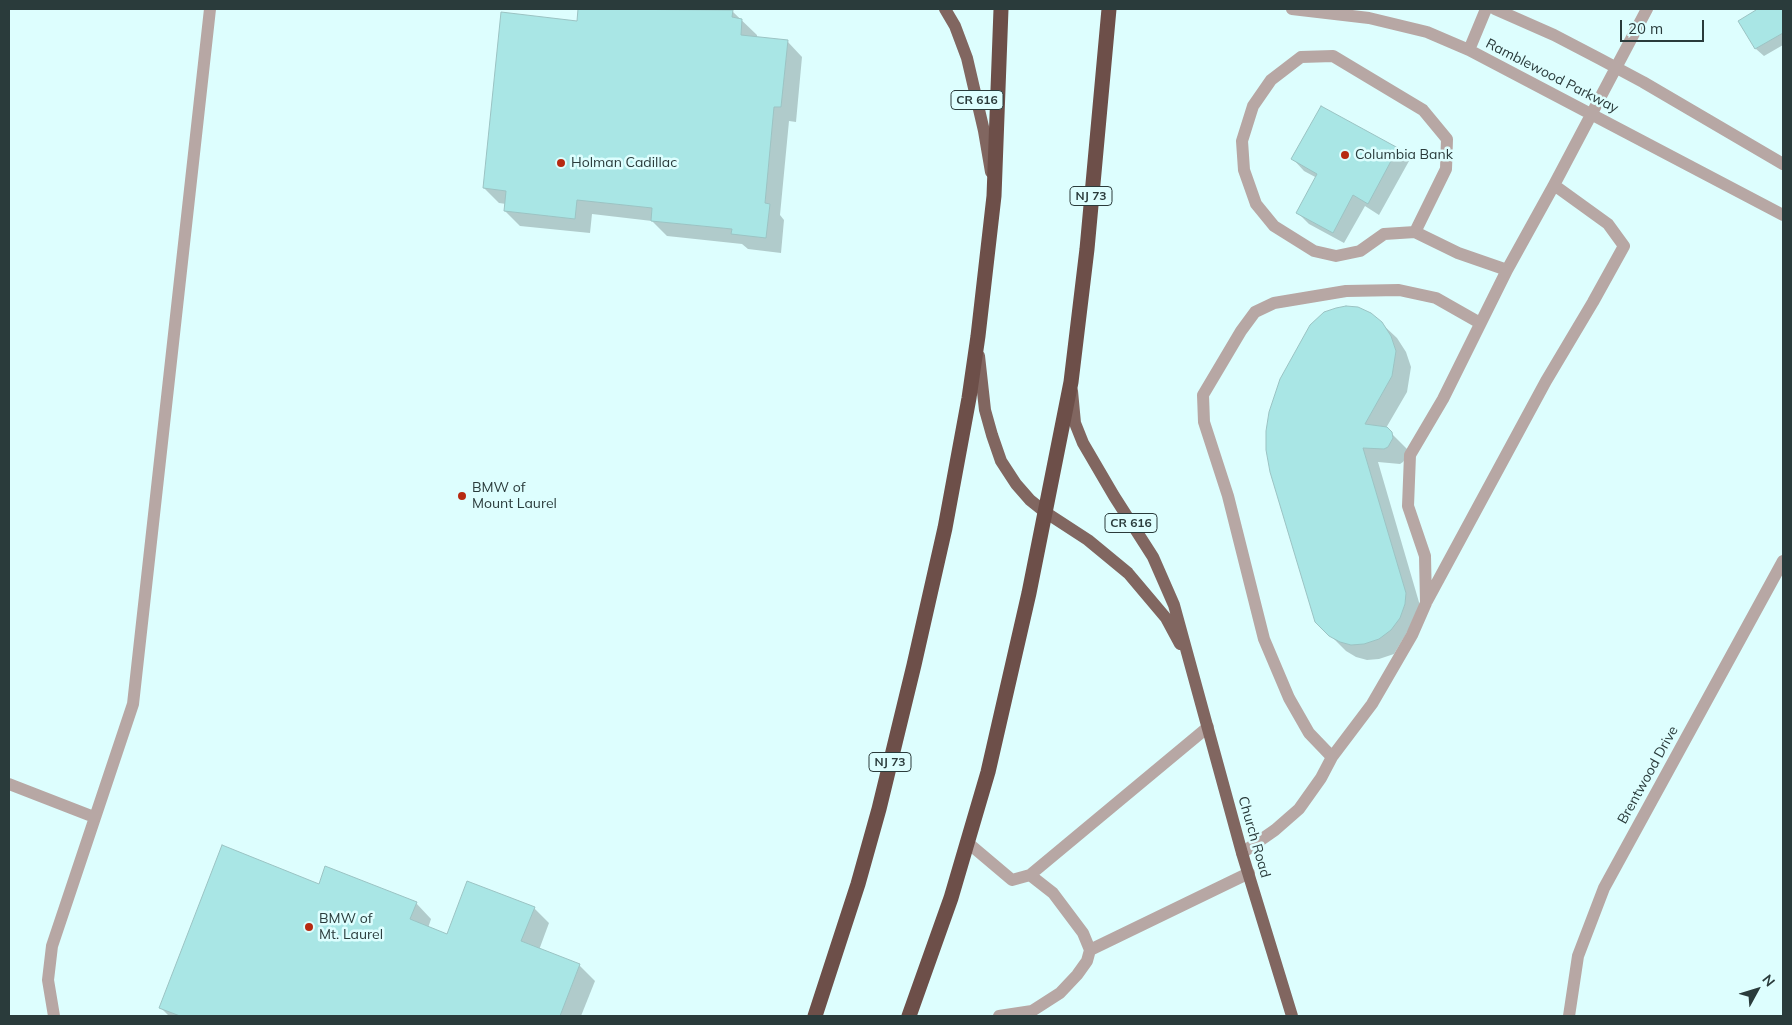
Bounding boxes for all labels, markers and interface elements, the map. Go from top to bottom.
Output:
scale bar [1622,10,1706,42]
text: 20 m [1628,19,1663,38]
street label: Ramblewood Parkway [1483,35,1621,117]
road number: CR 616 [951,90,1003,110]
place label: Columbia Bank [1355,147,1453,163]
marker: Columbia Bank [1339,149,1351,161]
place label: Holman Cadillac [571,155,677,171]
marker: Holman Cadillac [555,157,567,169]
road number: NJ 73 [1070,187,1112,206]
place label: BMW of Mount Laurel [472,480,557,512]
marker: BMW of Mount Laurel [456,490,468,502]
road number: CR 616 [1105,514,1157,532]
street label: Brentwood Drive [1614,723,1682,827]
road number: NJ 73 [869,752,911,772]
street label: Church Road [1234,794,1274,880]
place label: BMW of Mt. Laurel [319,911,383,944]
marker: BMW of Mt. Laurel [303,921,315,933]
north arrow [1732,965,1782,1015]
text: N [1758,971,1779,990]

